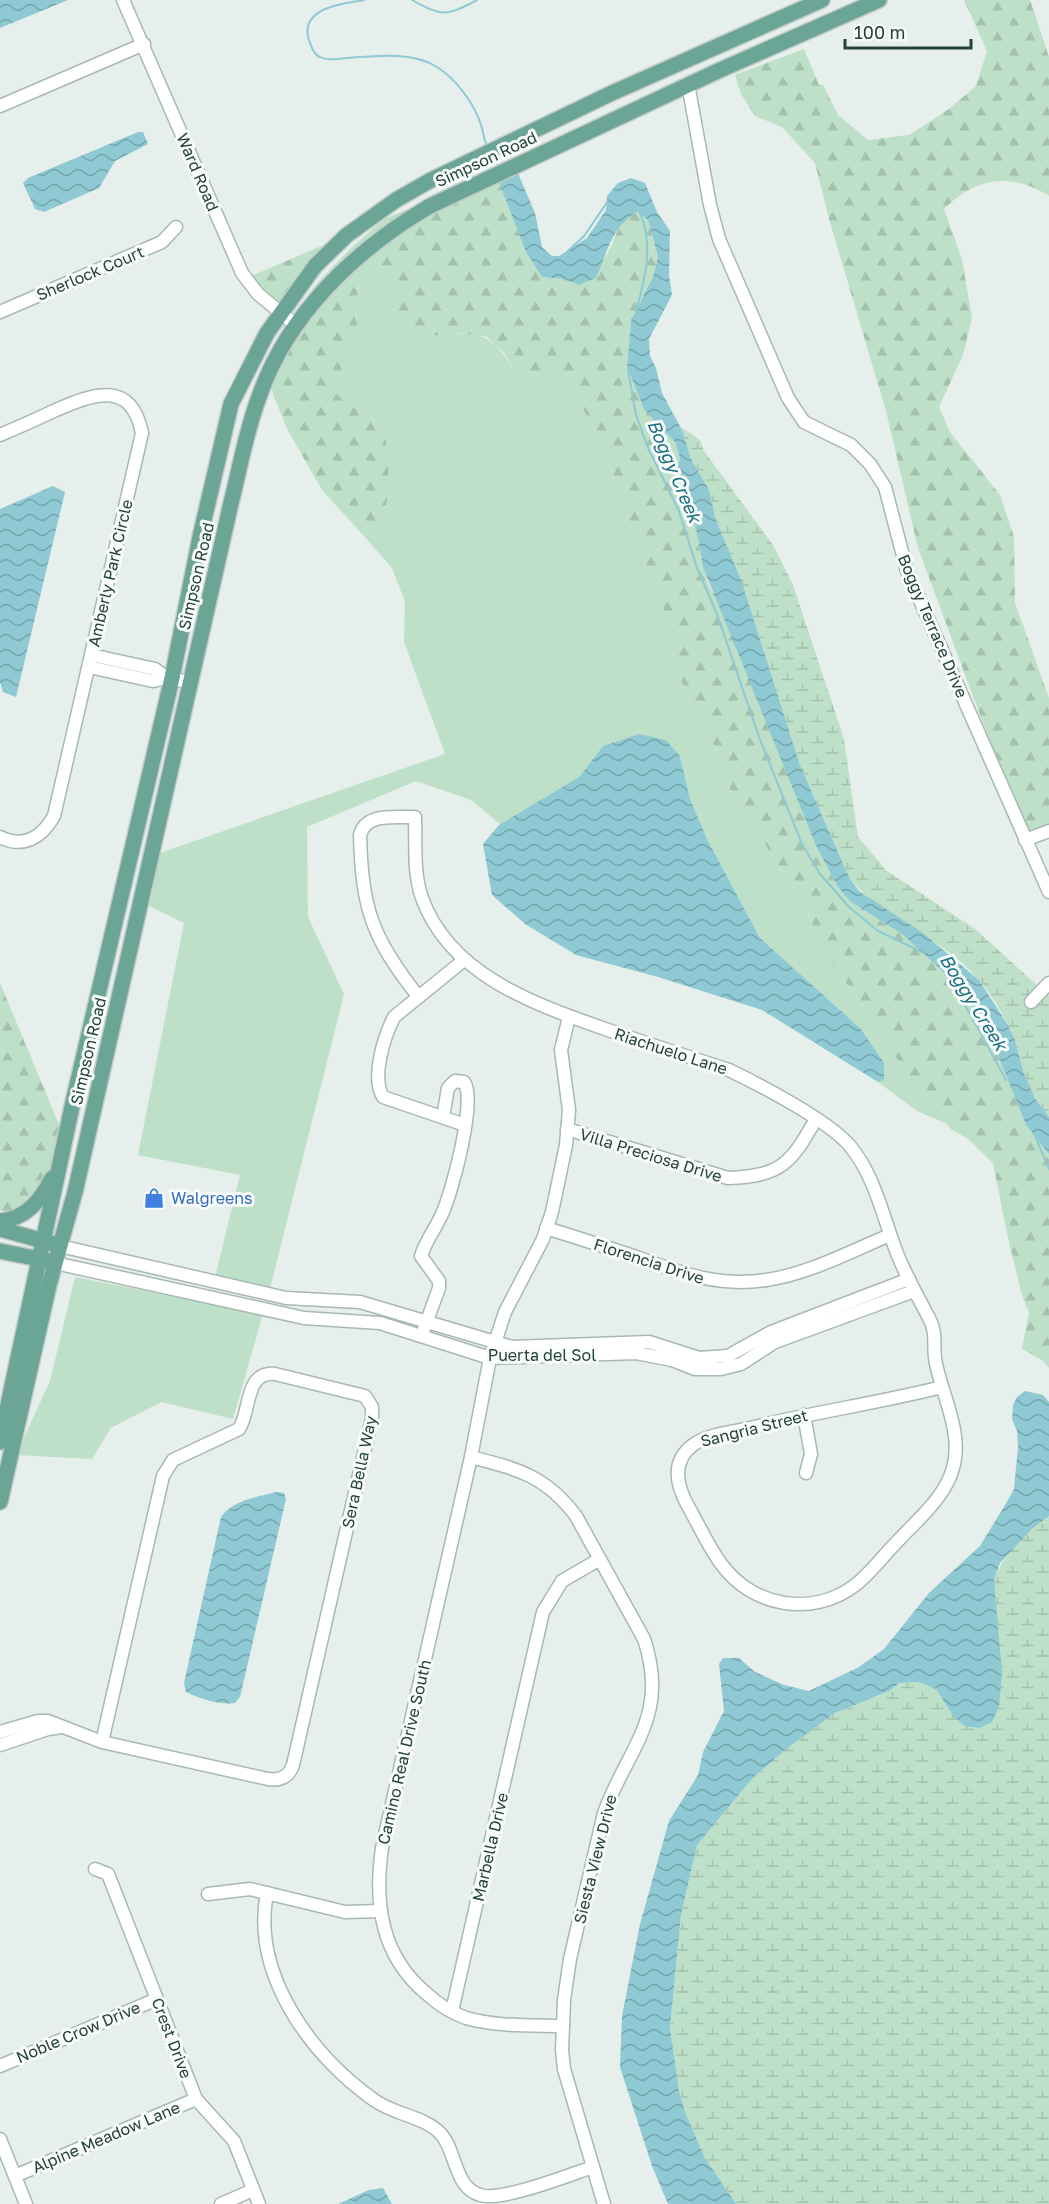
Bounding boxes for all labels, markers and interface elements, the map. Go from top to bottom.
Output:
scale bar [845,12,971,50]
text: 100 m [854,21,905,43]
street label: Simpson Road [432,127,540,191]
street label: Ward Road [173,130,223,214]
street label: Sherlock Court [33,241,147,305]
water label: Boggy Creek [643,416,707,527]
street label: Amberly Park Circle [83,497,137,649]
street label: Simpson Road [174,520,218,632]
street label: Boggy Terrace Drive [894,551,972,701]
water label: Boggy Creek [936,950,1013,1056]
street label: Simpson Road [66,995,110,1107]
street label: Riachuelo Lane [612,1023,730,1079]
street label: Villa Preciosa Drive [577,1124,725,1186]
shop icon: Walgreens [142,1186,166,1210]
place label: Walgreens [171,1188,253,1208]
street label: Florencia Drive [591,1234,707,1288]
street label: Puerta del Sol [488,1345,596,1365]
street label: Sangria Street [698,1405,810,1451]
street label: Sera Bella Way [337,1414,381,1530]
street label: Camino Real Drive South [373,1657,435,1847]
street label: Marbella Drive [468,1791,512,1903]
street label: Siesta View Drive [569,1792,621,1926]
street label: Crest Drive [147,1995,197,2081]
street label: Noble Crow Drive [13,1997,143,2067]
street label: Alpine Meadow Lane [29,2097,183,2177]

